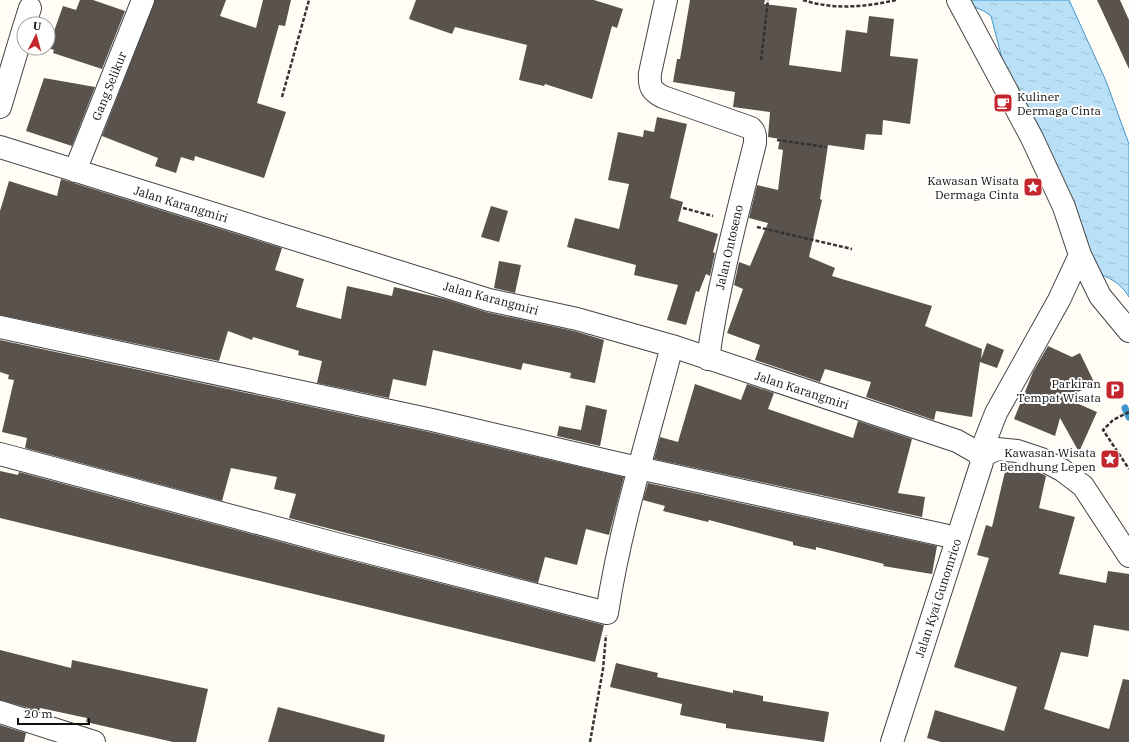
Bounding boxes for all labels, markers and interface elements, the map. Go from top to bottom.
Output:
north arrow [16,16,56,56]
text: U [32,19,43,34]
street label: Gang Selikur [88,49,130,123]
place label: Kuliner Dermaga Cinta [1017,89,1101,118]
cafe icon: Kuliner Dermaga Cinta [992,92,1014,114]
place label: Kawasan Wisata Dermaga Cinta [927,173,1019,202]
place icon: Kawasan Wisata Dermaga Cinta [1022,176,1044,198]
street label: Jalan Karangmiri [132,183,230,226]
street label: Jalan Ontoseno [712,203,746,291]
street label: Jalan Karangmiri [442,278,540,318]
street label: Jalan Karangmiri [753,368,851,412]
place label: Parkiran Tempat Wisata [1017,376,1101,405]
parking icon: Parkiran Tempat Wisata [1104,379,1126,401]
place label: Kawasan Wisata Bendhung Lepen [1000,445,1096,474]
place icon: Kawasan Wisata Bendhung Lepen [1099,448,1121,470]
street label: Jalan Kyai Gunomrico [912,536,964,659]
scale bar [18,700,89,726]
text: 20 m [24,706,53,721]

